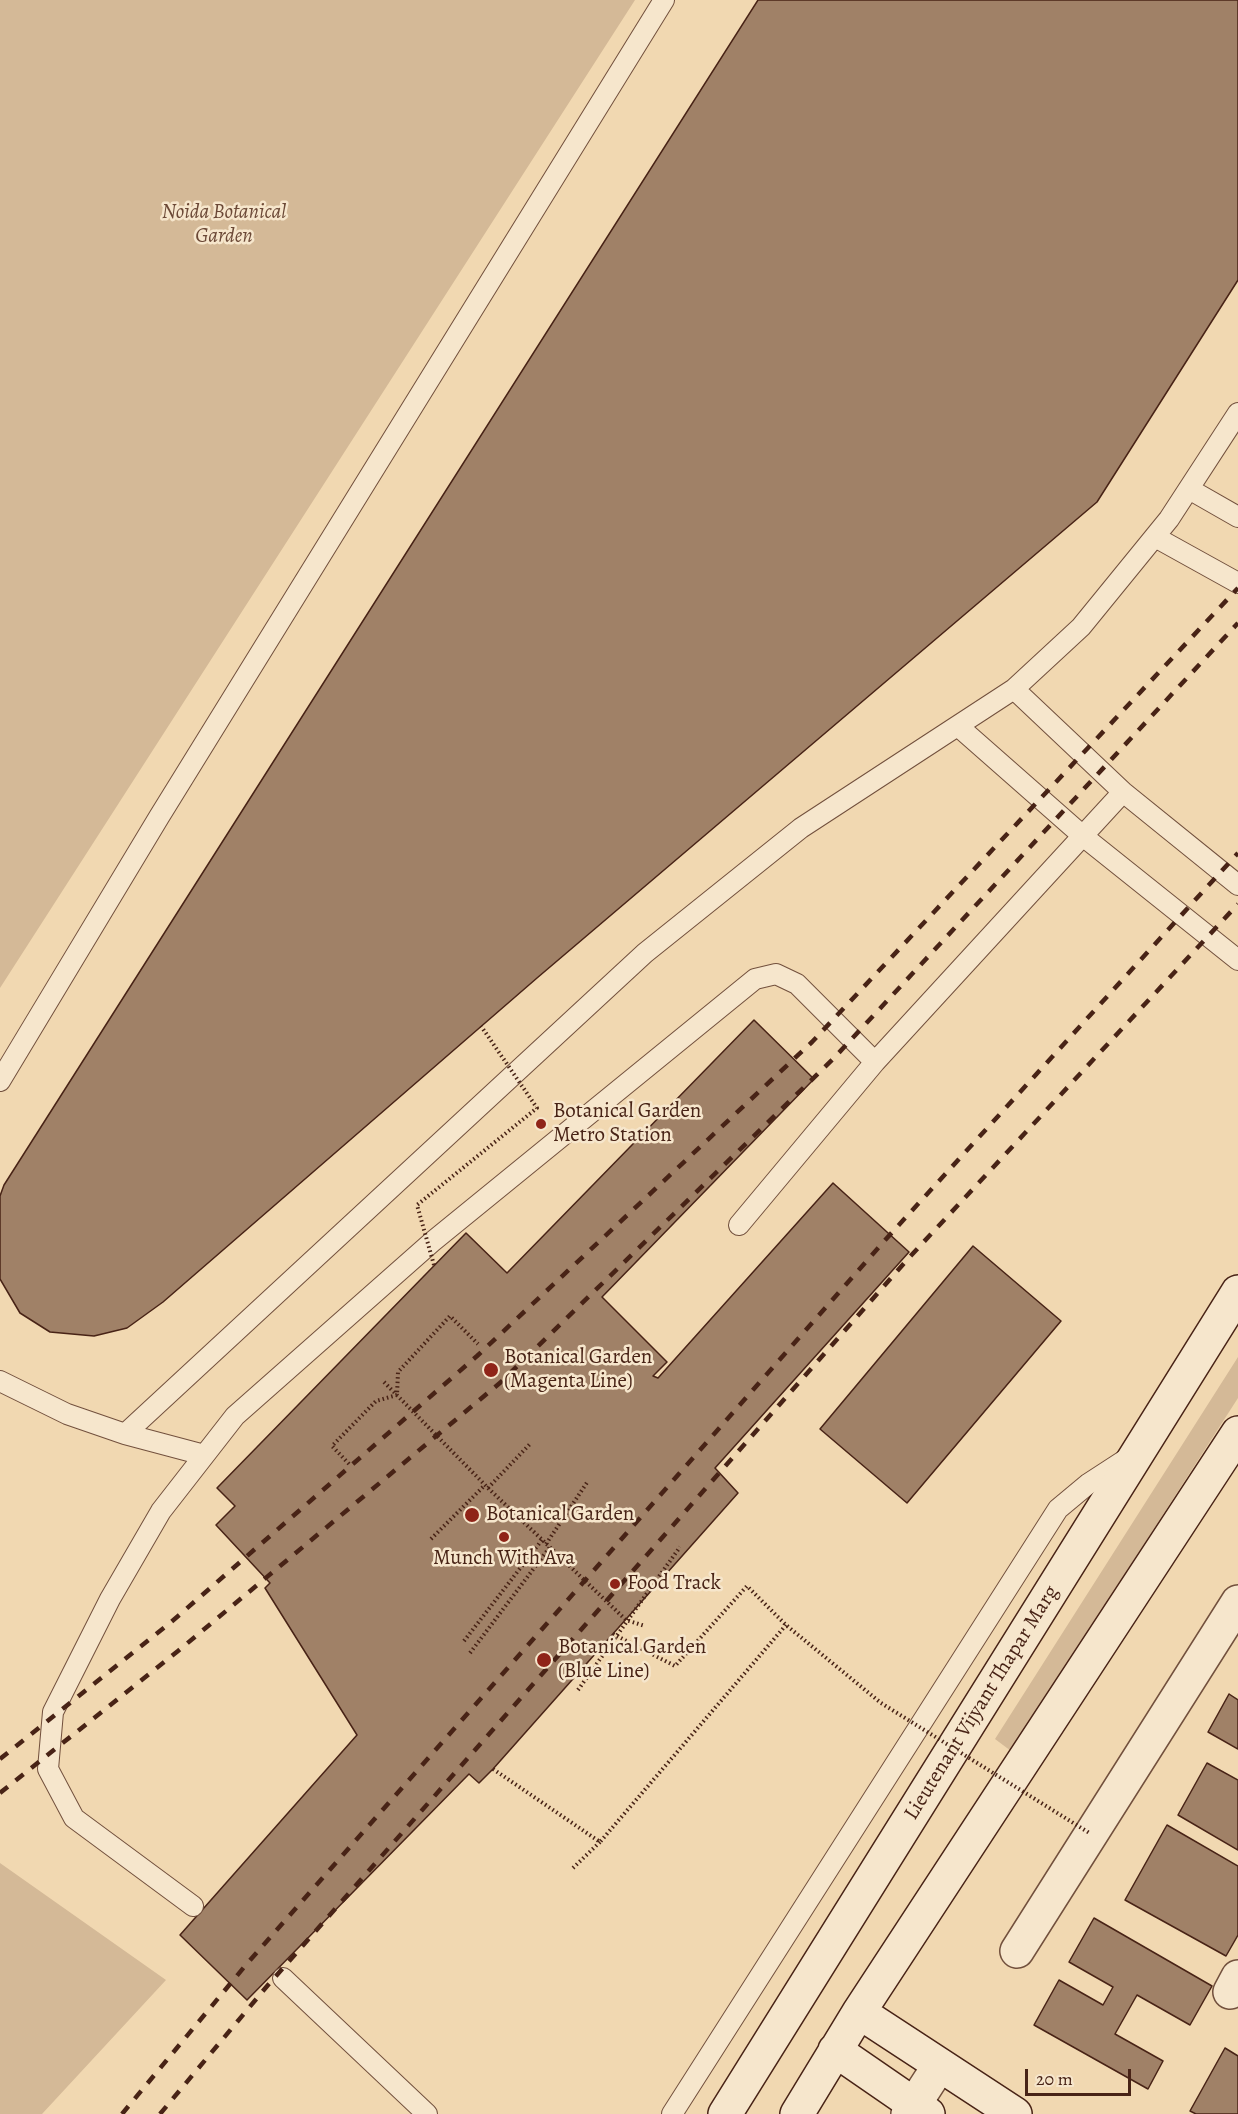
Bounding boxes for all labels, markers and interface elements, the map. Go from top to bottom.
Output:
park label: Noida Botanical Garden [162,200,286,250]
place label: Botanical Garden Metro Station [553,1099,701,1149]
marker: Botanical Garden Metro Station [534,1117,548,1131]
place label: Botanical Garden (Magenta Line) [504,1345,652,1395]
marker: Botanical Garden (Magenta Line) [482,1361,500,1379]
place label: Botanical Garden [486,1502,634,1528]
marker: Botanical Garden [463,1506,481,1524]
marker: Munch With Ava [497,1530,511,1544]
place label: Munch With Ava [433,1546,575,1572]
place label: Food Track [627,1571,721,1597]
marker: Food Track [608,1577,622,1591]
street label: Lieutenant Vijyant Thapar Marg [899,1581,1065,1825]
place label: Botanical Garden (Blue Line) [558,1635,706,1685]
marker: Botanical Garden (Blue Line) [535,1651,553,1669]
scale bar [1028,2057,1134,2095]
text: 20 m [1036,2067,1073,2091]

